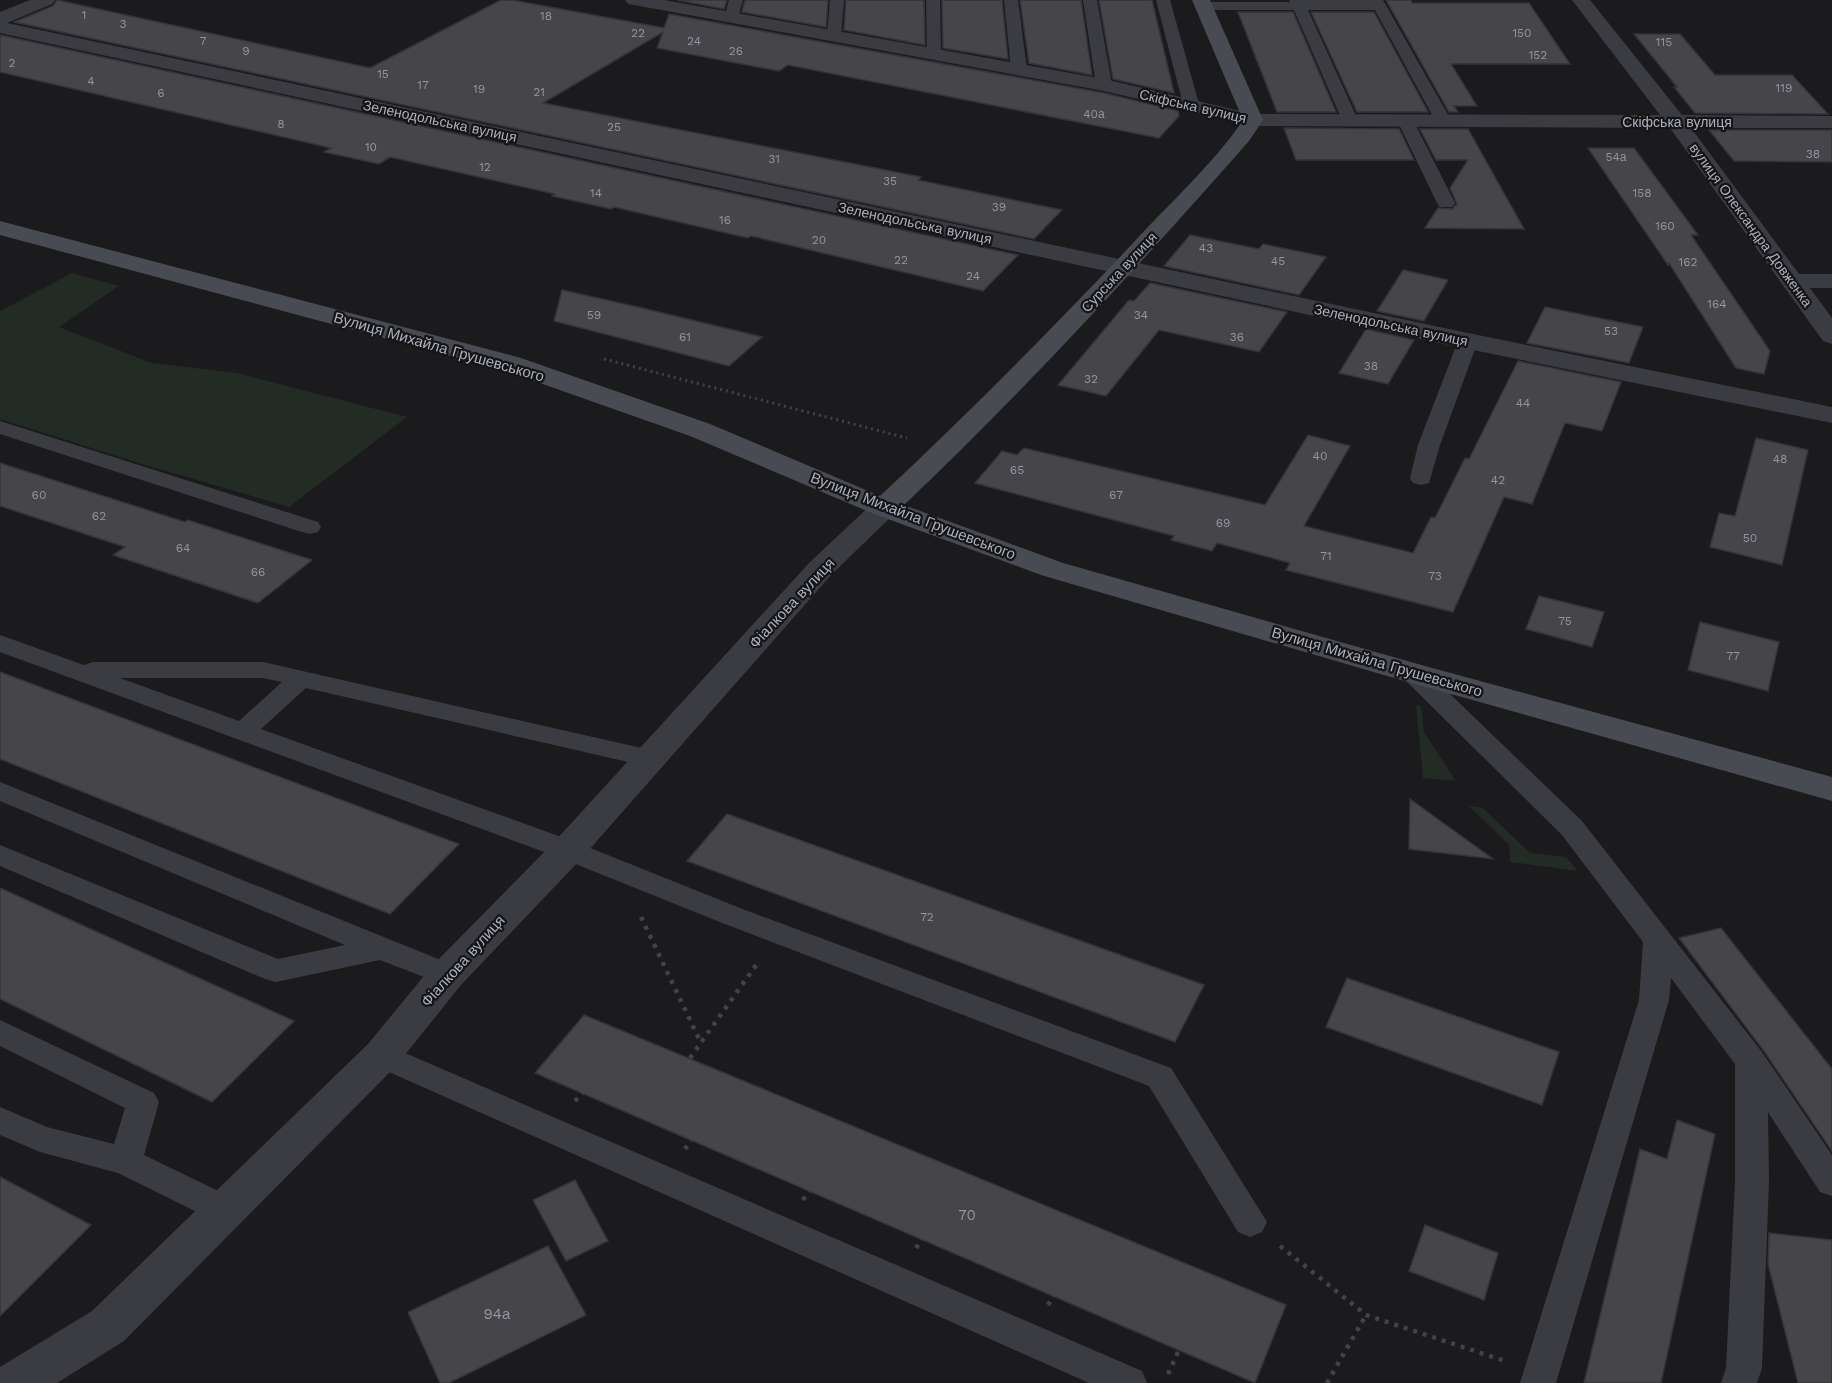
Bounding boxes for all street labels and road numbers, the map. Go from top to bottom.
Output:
street label: Скіфська вулиця [1138,86,1248,126]
street label: Зеленодольська вулиця [362,97,518,145]
street label: Скіфська вулиця [1622,114,1732,130]
street label: вулиця Олександра Довженка [1686,140,1816,310]
street label: Зеленодольська вулиця [837,199,993,247]
street label: Сурська вулиця [1078,229,1160,315]
street label: Зеленодольська вулиця [1313,301,1469,349]
street label: Вулиця Михайла Грушевського [332,308,546,386]
street label: Вулиця Михайла Грушевського [808,469,1018,563]
street label: Фіалкова вулиця [746,554,838,652]
street label: Вулиця Михайла Грушевського [1270,623,1484,701]
street label: Фіалкова вулиця [417,912,509,1010]

